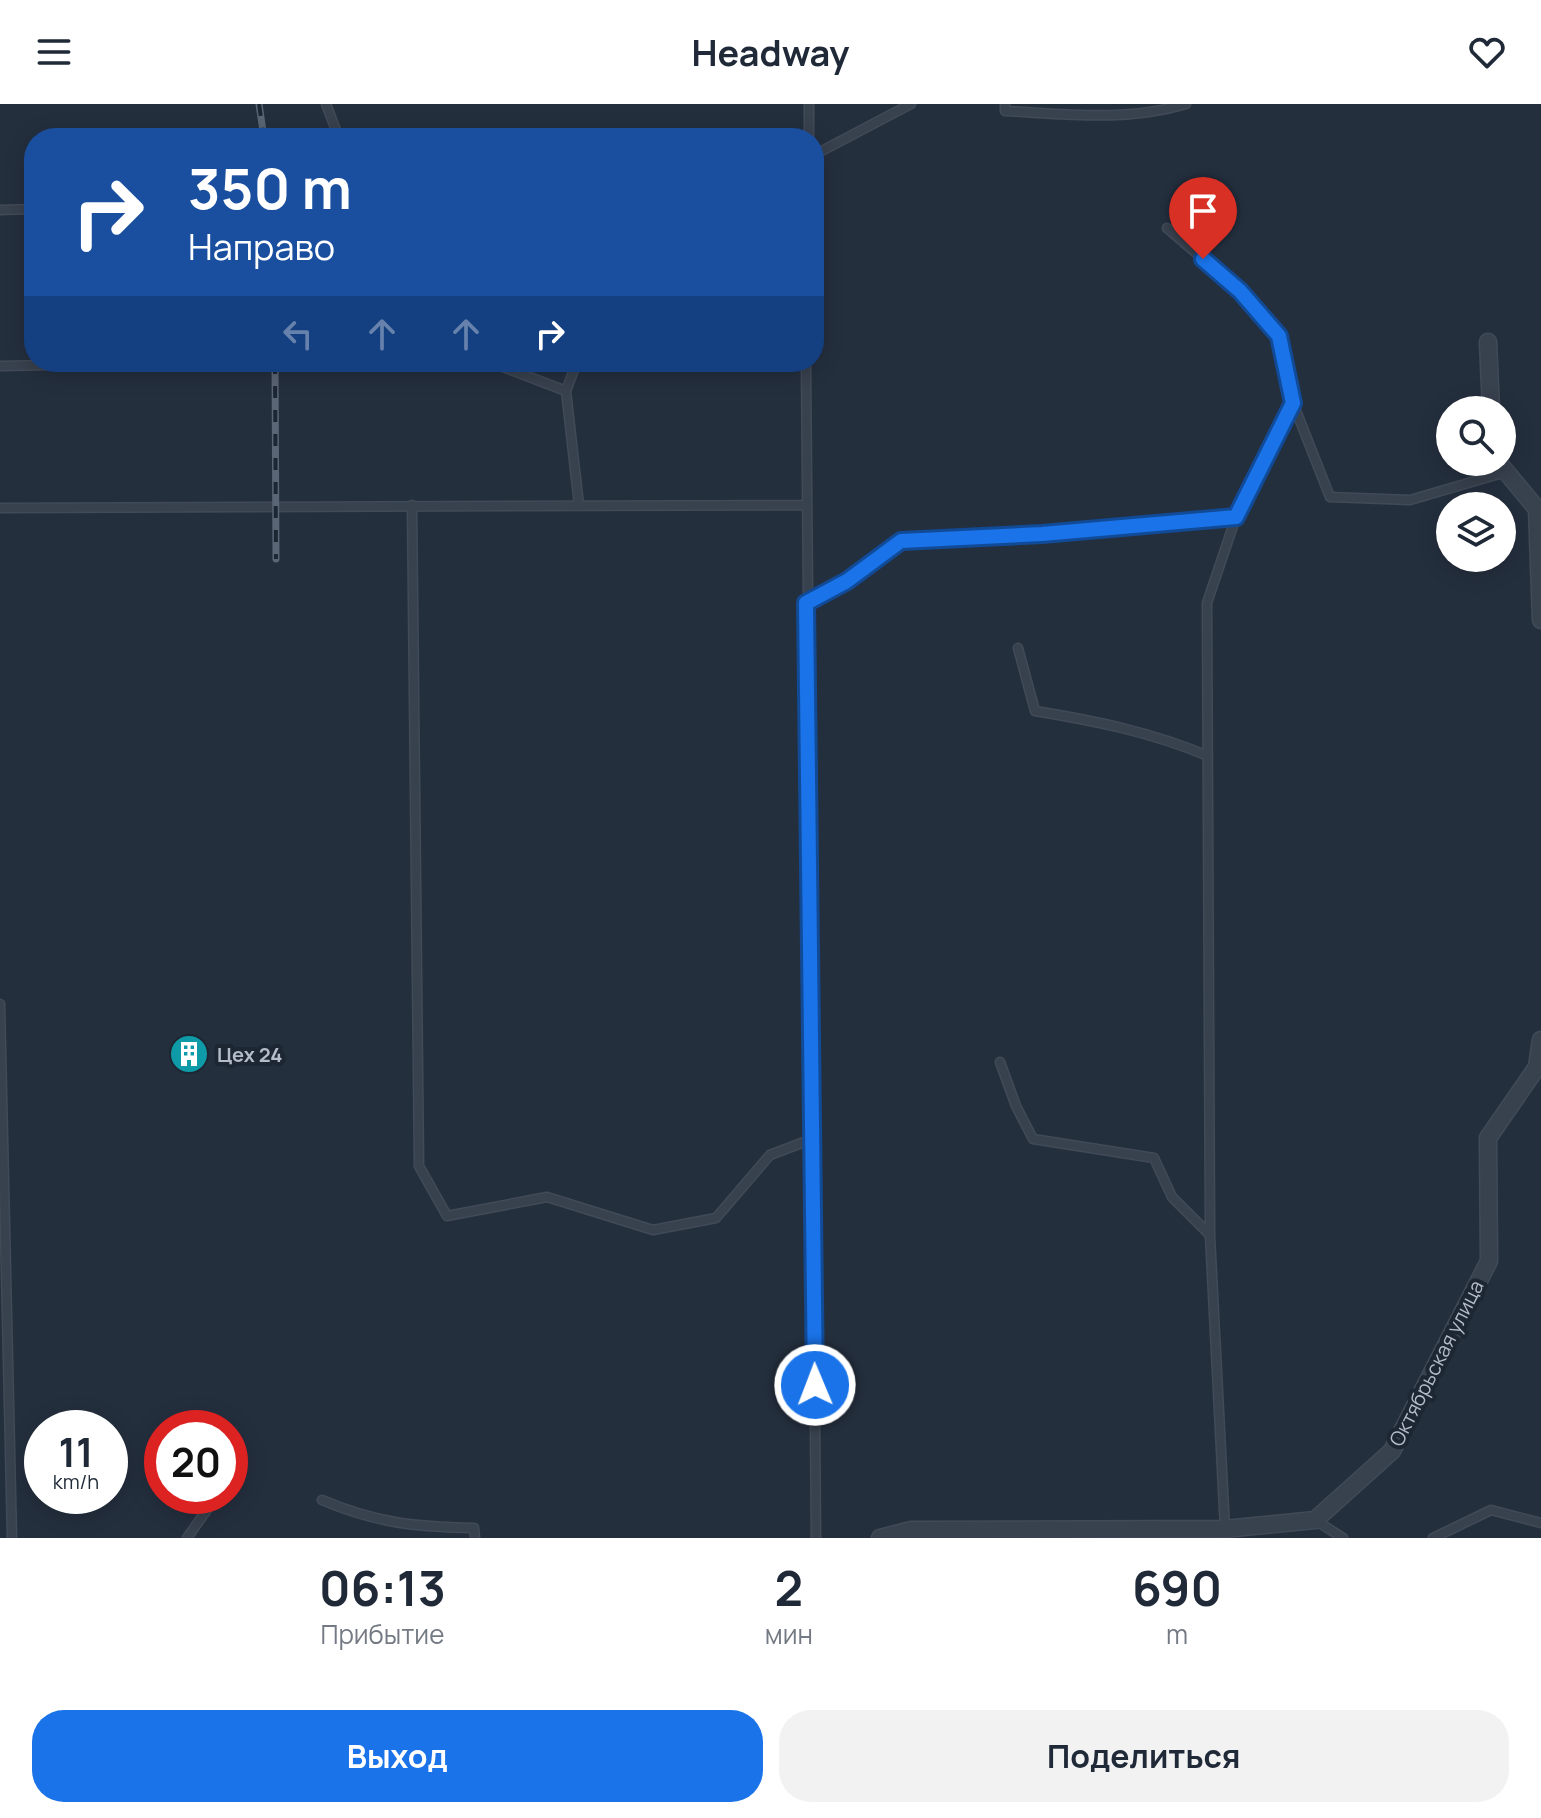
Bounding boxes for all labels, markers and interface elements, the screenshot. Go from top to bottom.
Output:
text: Headway [692,28,849,77]
icon: menu [32,30,76,74]
icon: heart [1465,30,1509,74]
text: 350 m [188,149,352,226]
icon: right [56,160,160,264]
pin [1169,177,1237,259]
icon: arrive [1181,189,1225,233]
text: Направо [188,222,335,271]
icon: left [276,312,320,356]
icon: ahead [360,312,404,356]
icon: ahead [444,312,488,356]
icon: right [528,312,572,356]
map controls [1436,396,1516,572]
button: search [1436,396,1516,476]
button: layers [1436,492,1516,572]
building icon: Цех 24 [168,1033,210,1075]
place label: Цех 24 [217,1041,282,1068]
street label: Октябрьская улица [1382,1275,1490,1451]
position arrow [773,1343,857,1427]
speed limit sign: 20 [144,1410,248,1514]
text: 11 [58,1424,94,1479]
text: km/h [53,1468,99,1495]
text: 06:13 [319,1555,446,1620]
text: 2 [775,1555,803,1620]
text: 690 [1132,1555,1222,1620]
text: Прибытие [320,1616,444,1652]
text: мин [765,1616,813,1652]
text: m [1166,1616,1188,1652]
button: Выход [32,1710,763,1802]
button: Поделиться [779,1710,1509,1802]

